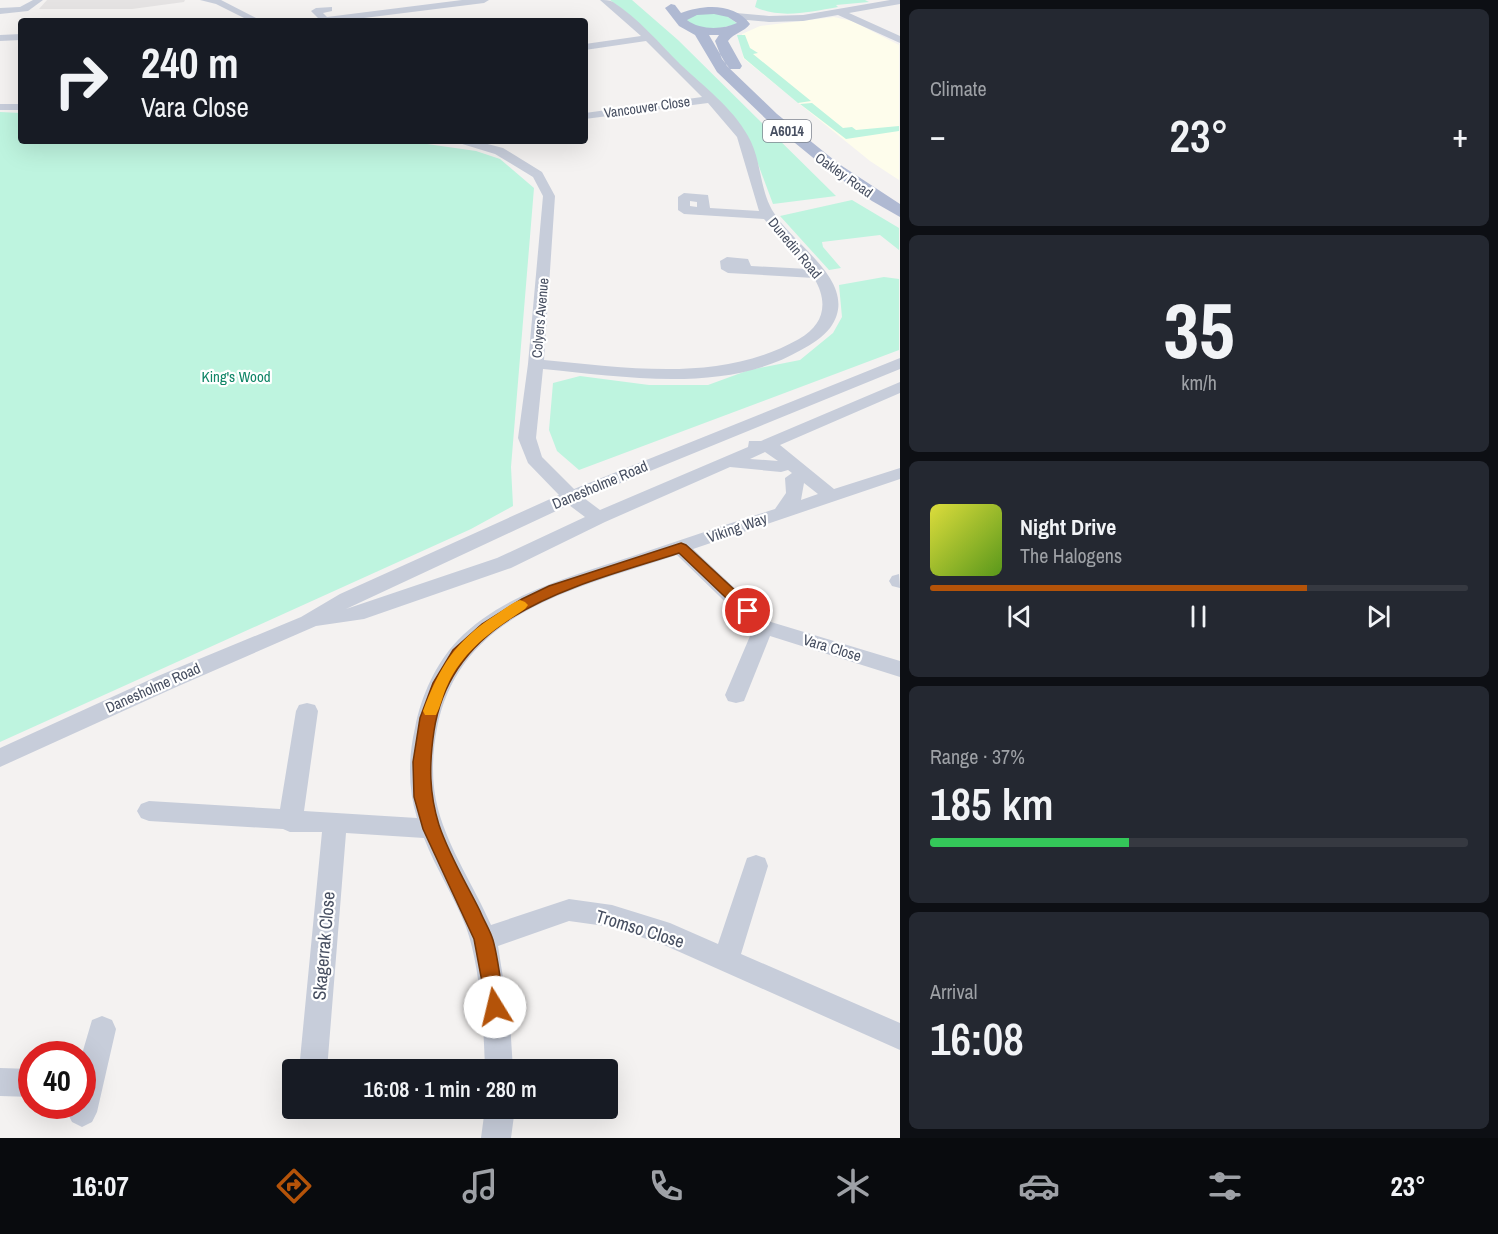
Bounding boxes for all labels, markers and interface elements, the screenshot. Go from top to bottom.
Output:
text: 240 m [141,35,239,91]
icon: right [42,42,120,120]
text: Climate [930,75,987,102]
text: Vara Close [141,89,249,125]
street label: Vancouver Close [603,92,691,122]
text: 23° [1169,105,1229,166]
text: − [930,113,946,157]
text: + [1452,113,1468,157]
road number: A6014 [763,120,811,142]
street label: Oakley Road [812,149,876,201]
street label: Dunedin Road [764,214,826,282]
street label: Colyers Avenue [528,277,552,359]
text: 35 [1163,277,1235,382]
park label: King's Wood [201,366,271,387]
text: km/h [1181,369,1217,396]
street label: Danesholme Road [549,455,651,514]
street label: Viking Way [704,507,770,548]
text: Night Drive [1020,512,1116,542]
text: The Halogens [1020,542,1122,569]
pin [722,585,773,636]
icon: arrive [731,594,764,627]
icon: previous [1003,600,1036,633]
icon: pause [1182,600,1215,633]
icon: next [1362,600,1395,633]
street label: Vara Close [800,629,864,666]
street label: Danesholme Road [102,657,204,718]
text: Range · 37% [930,743,1025,770]
text: 185 km [930,773,1054,834]
street label: Skagerrak Close [306,891,341,1001]
street label: Tromso Close [593,903,687,954]
position arrow [463,975,527,1039]
text: Arrival [930,978,977,1005]
text: 16:08 [930,1008,1024,1069]
speed limit sign: 40 [18,1041,96,1119]
text: 16:08 · 1 min · 280 m [363,1074,537,1104]
icon: directions [273,1165,315,1207]
icon: music [459,1165,501,1207]
icon: phone [645,1165,687,1207]
icon: climate [832,1165,874,1207]
icon: car [1018,1165,1060,1207]
icon: filters [1204,1165,1246,1207]
text: 16:07 [72,1168,129,1204]
text: 23° [1390,1168,1426,1204]

